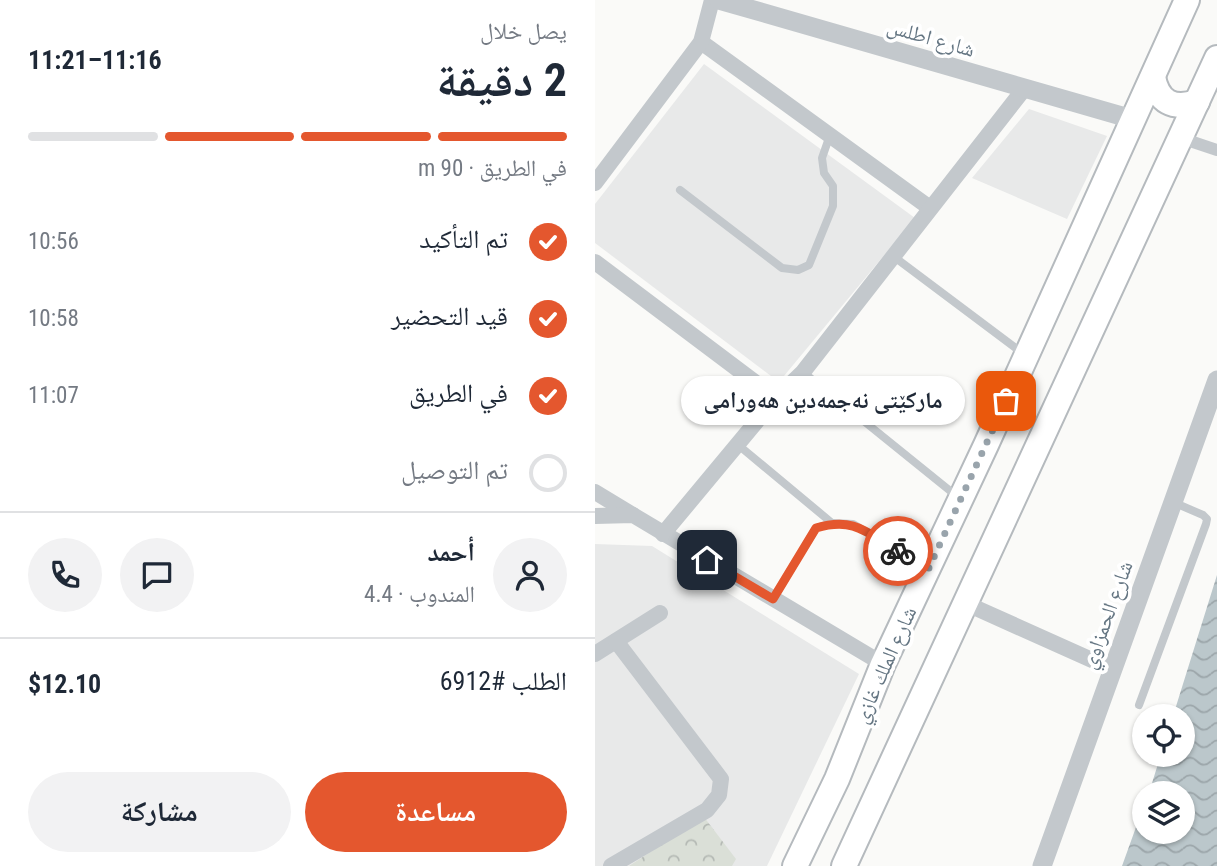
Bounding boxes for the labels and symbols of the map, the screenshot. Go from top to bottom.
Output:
street label: شارع اطلس [884,14,978,63]
pin [976,371,1036,431]
callout: مارکێتی نەجمەدین هەورامی [681,376,964,426]
courier [863,516,933,586]
pin [677,530,737,590]
street label: شارع الحمزاوي [1076,558,1142,674]
street label: شارع الملك غازي [849,603,925,729]

